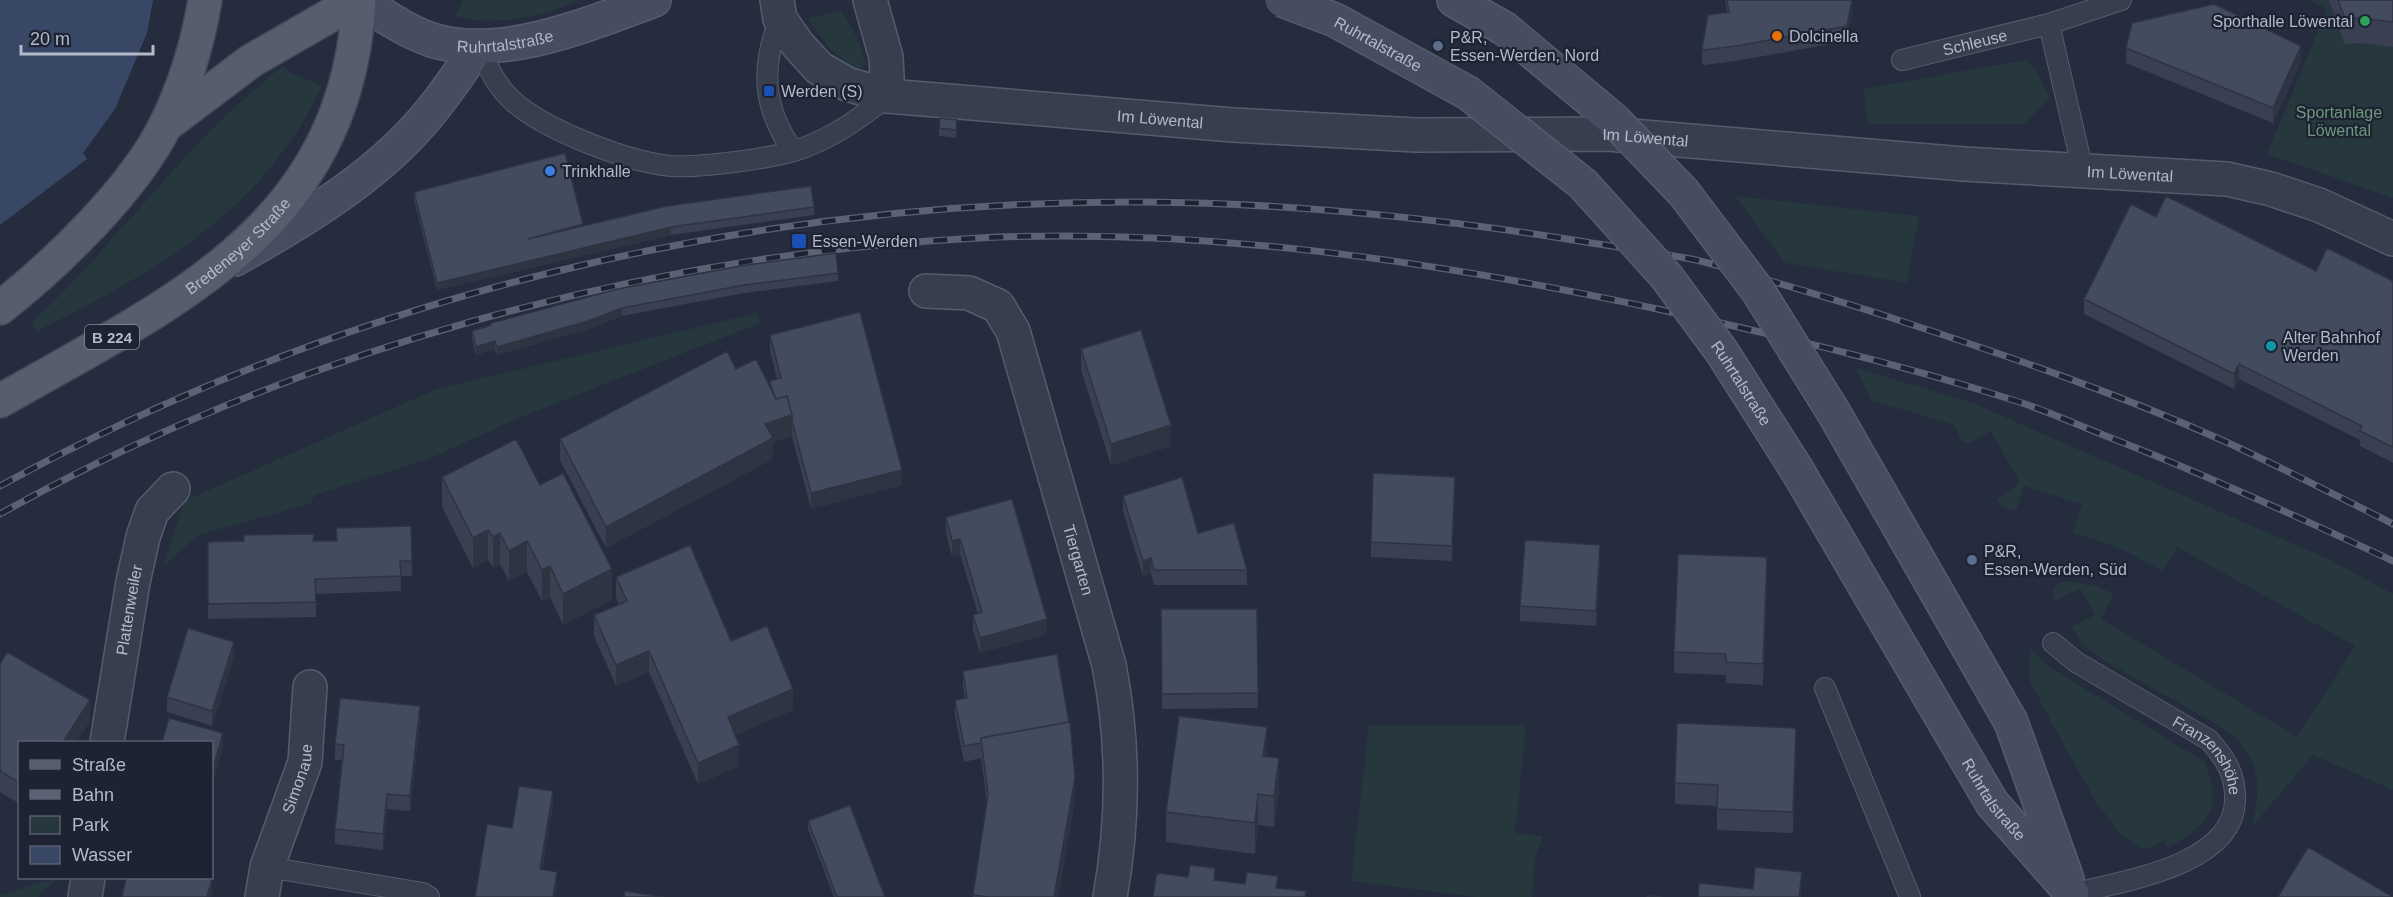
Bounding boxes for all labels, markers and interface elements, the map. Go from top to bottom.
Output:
street label: Ruhrtalstraße [1332,13,1425,75]
place label: Sporthalle Löwental [2212,13,2353,30]
marker: Sporthalle Löwental [2358,14,2372,28]
scale bar [21,18,153,56]
street label: Schleuse [1941,26,2009,58]
street label: Ruhrtalstraße [456,27,555,55]
place label: Dolcinella [1789,28,1858,45]
text: 20 m [30,29,70,49]
place label: P&R, Essen-Werden, Nord [1450,29,1599,64]
marker: Dolcinella [1770,29,1784,43]
marker: P&R, Essen-Werden, Nord [1431,39,1445,53]
place label: Werden (S) [781,83,863,100]
marker: Werden (S) [762,84,776,98]
park label: Sportanlage Löwental [2296,104,2382,139]
street label: Im Löwental [1116,107,1204,131]
street label: Im Löwental [1602,125,1689,149]
place label: Trinkhalle [562,163,631,180]
street label: Im Löwental [2086,163,2174,184]
marker: Trinkhalle [543,164,557,178]
street label: Bredeneyer Straße [182,194,293,297]
marker: Essen-Werden [790,232,808,250]
place label: Essen-Werden [812,233,918,250]
road number: B 224 [85,325,139,349]
place label: Alter Bahnhof Werden [2283,329,2381,364]
street label: Ruhrtalstraße [1708,337,1775,429]
marker: Alter Bahnhof Werden [2264,339,2278,353]
street label: Tiergarten [1061,523,1097,597]
place label: P&R, Essen-Werden, Süd [1984,543,2127,578]
marker: P&R, Essen-Werden, Süd [1965,553,1979,567]
street label: Plattenweiler [113,562,145,656]
street label: Franzenshöhe [2170,712,2244,796]
legend [18,741,213,879]
street label: Simonaue [279,743,315,816]
text: Straße [72,755,126,775]
street label: Ruhrtalstraße [1959,755,2029,844]
text: Bahn [72,785,114,805]
text: Park [72,815,110,835]
text: Wasser [72,845,132,865]

